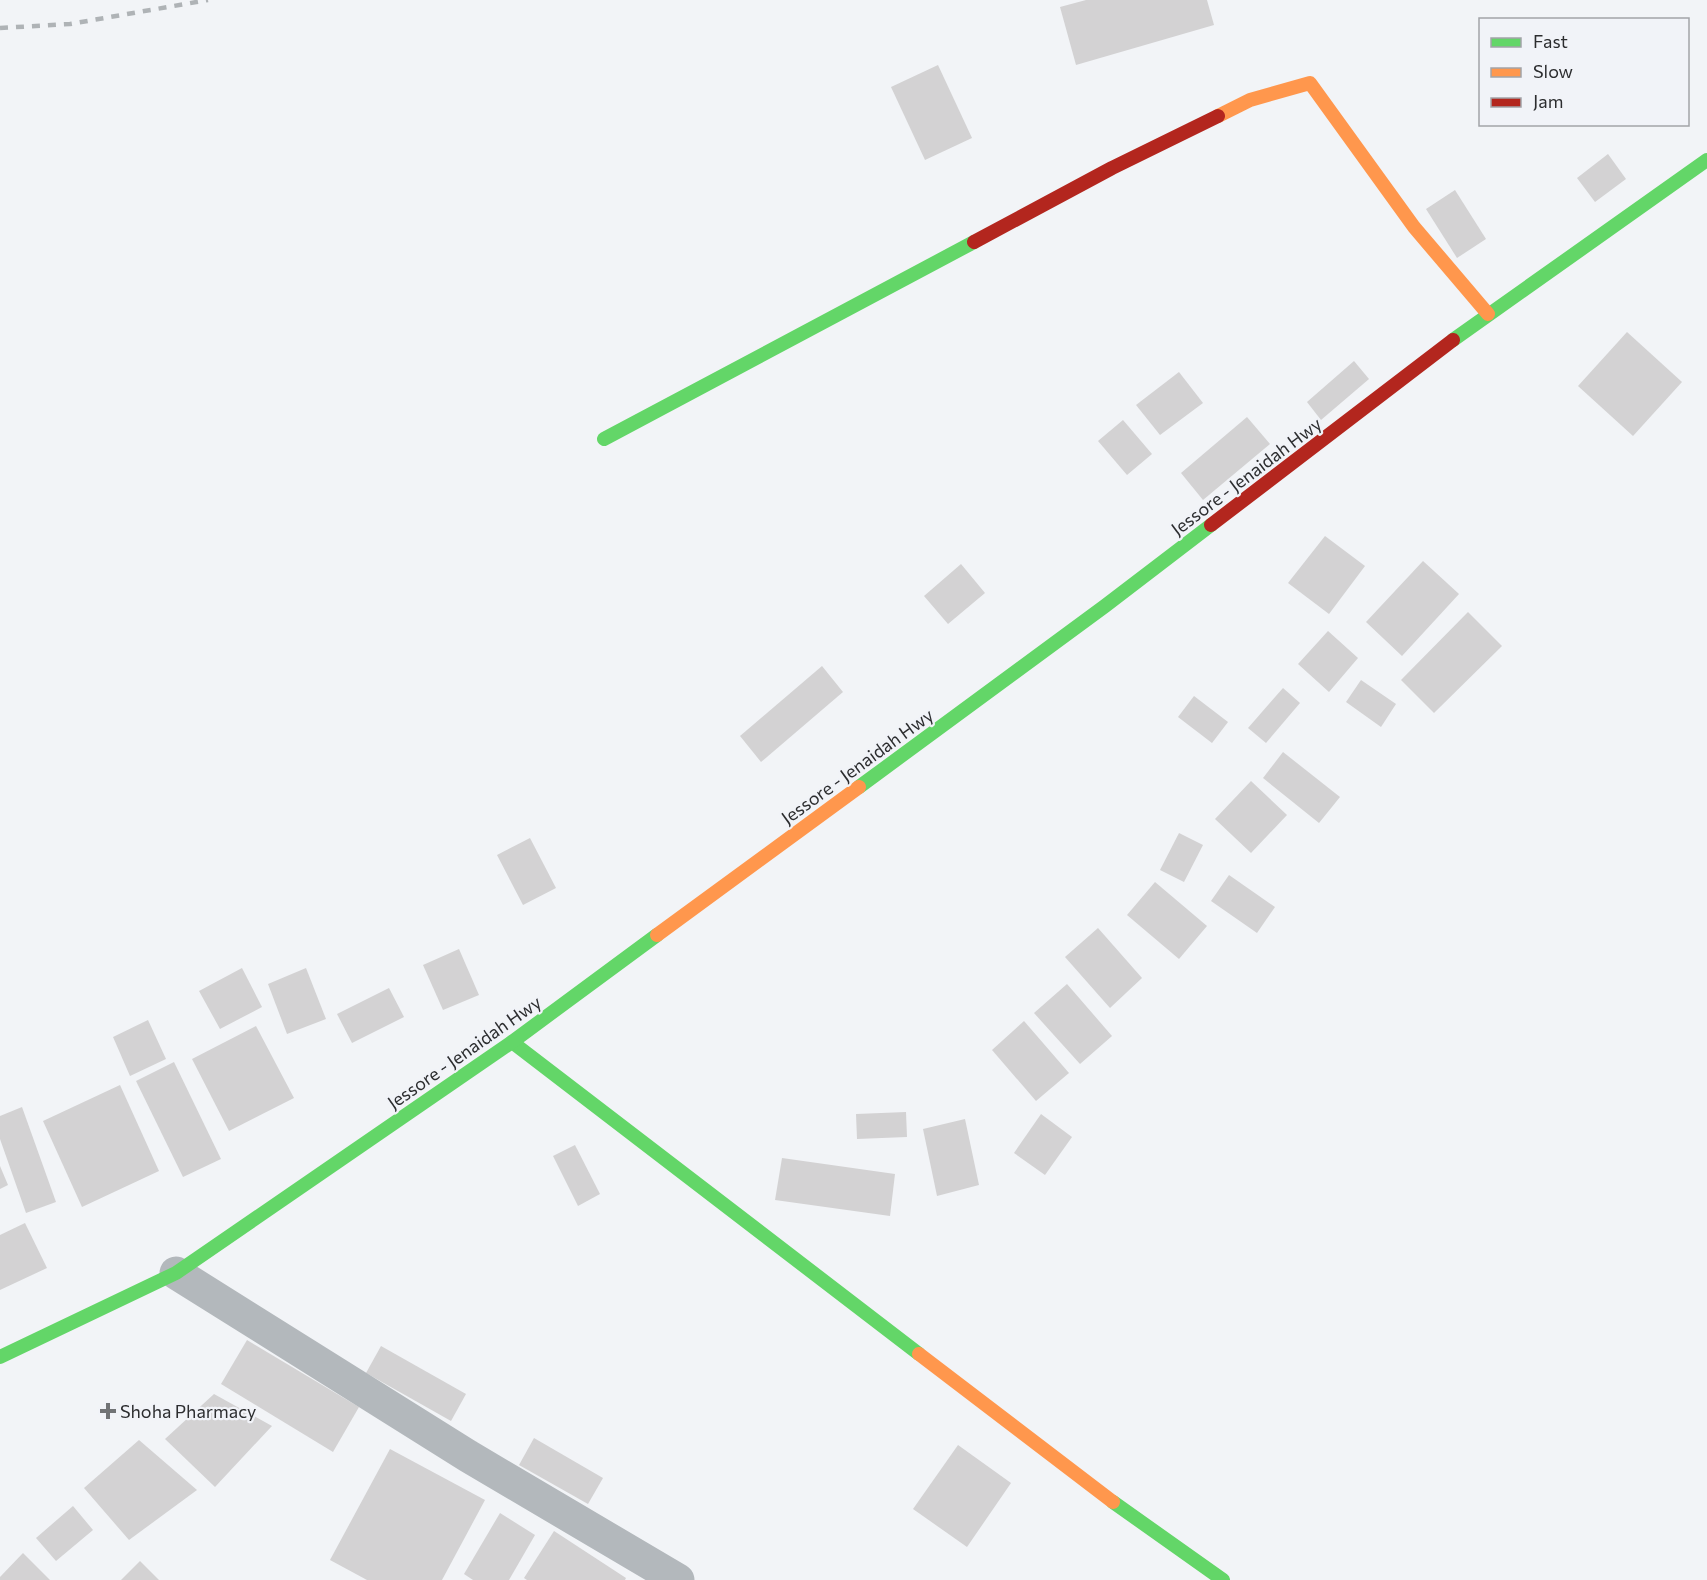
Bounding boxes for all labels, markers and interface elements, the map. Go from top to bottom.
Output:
legend [1479,18,1689,126]
text: Fast [1533,30,1568,52]
text: Slow [1533,60,1573,82]
text: Jam [1533,90,1563,112]
street label: Jessore - Jenaidah Hwy [1166,412,1326,540]
street label: Jessore - Jenaidah Hwy [777,703,937,829]
street label: Jessore - Jenaidah Hwy [383,991,545,1113]
place label: Shoha Pharmacy [120,1400,256,1422]
marker: Shoha Pharmacy [101,1404,115,1418]

